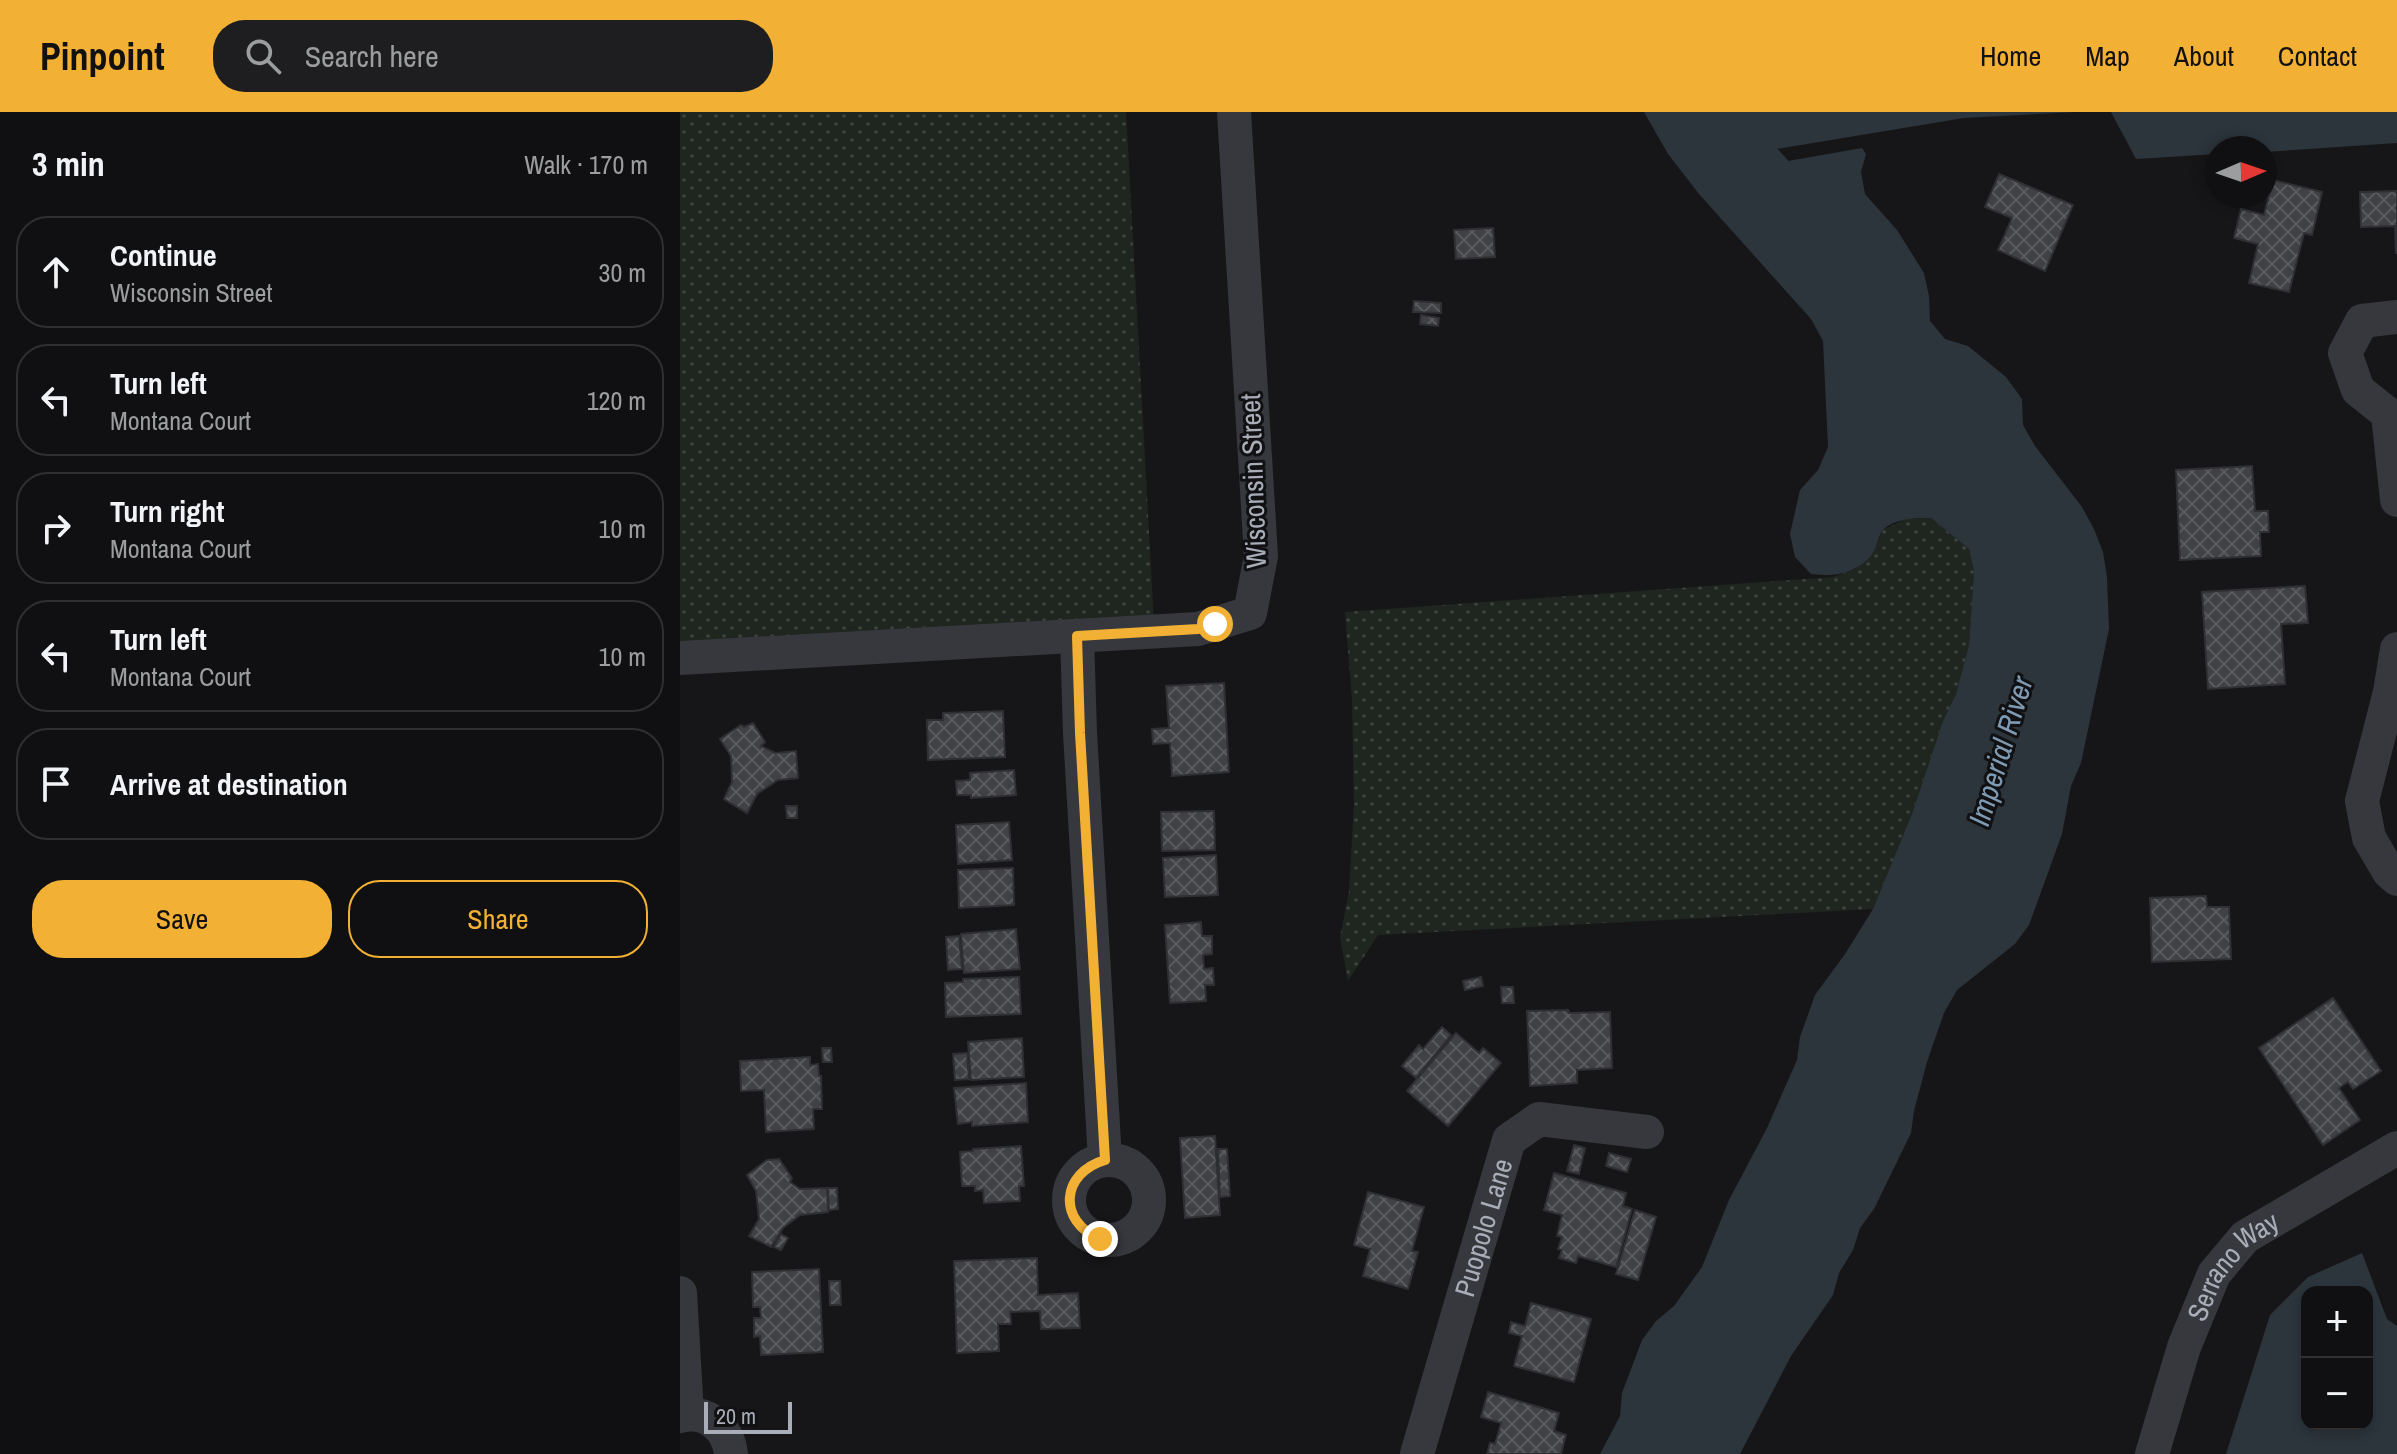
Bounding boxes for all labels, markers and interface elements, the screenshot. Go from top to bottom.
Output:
search box [213,20,773,92]
text: Pinpoint [40,31,165,82]
icon: search [241,34,285,78]
text: Search here [305,36,439,76]
text: Home [1980,37,2041,75]
text: Map [2085,37,2130,75]
text: About [2174,37,2234,75]
text: Contact [2278,37,2357,75]
north arrow [2205,136,2277,208]
text: 3 min [32,141,105,187]
text: Walk · 170 m [524,147,648,182]
text: Continue [110,235,217,275]
icon: ahead [34,250,78,294]
text: 30 m [599,255,646,290]
text: Wisconsin Street [110,275,272,310]
text: Turn left [110,363,207,403]
icon: left [34,378,78,422]
text: 120 m [587,383,646,418]
street label: Wisconsin Street [1231,393,1275,569]
text: Montana Court [110,403,251,438]
text: Turn right [110,491,224,531]
icon: right [34,506,78,550]
text: 10 m [599,511,646,546]
text: Montana Court [110,531,251,566]
route start [1197,606,1233,642]
text: Turn left [110,619,207,659]
icon: left [34,634,78,678]
text: 10 m [599,639,646,674]
text: Montana Court [110,659,251,694]
water label: Imperial River [1958,671,2042,831]
icon: arrive [34,762,78,806]
text: Arrive at destination [110,764,348,804]
button: Save [32,880,332,958]
button: Share [348,880,648,958]
street label: Puopolo Lane [1445,1154,1522,1301]
street label: Serrano Way [2178,1202,2286,1327]
route end [1082,1221,1118,1257]
map controls [2301,1286,2373,1430]
button: + [2301,1286,2373,1358]
button: − [2301,1358,2373,1430]
scale bar [704,1398,792,1434]
text: 20 m [716,1401,756,1431]

